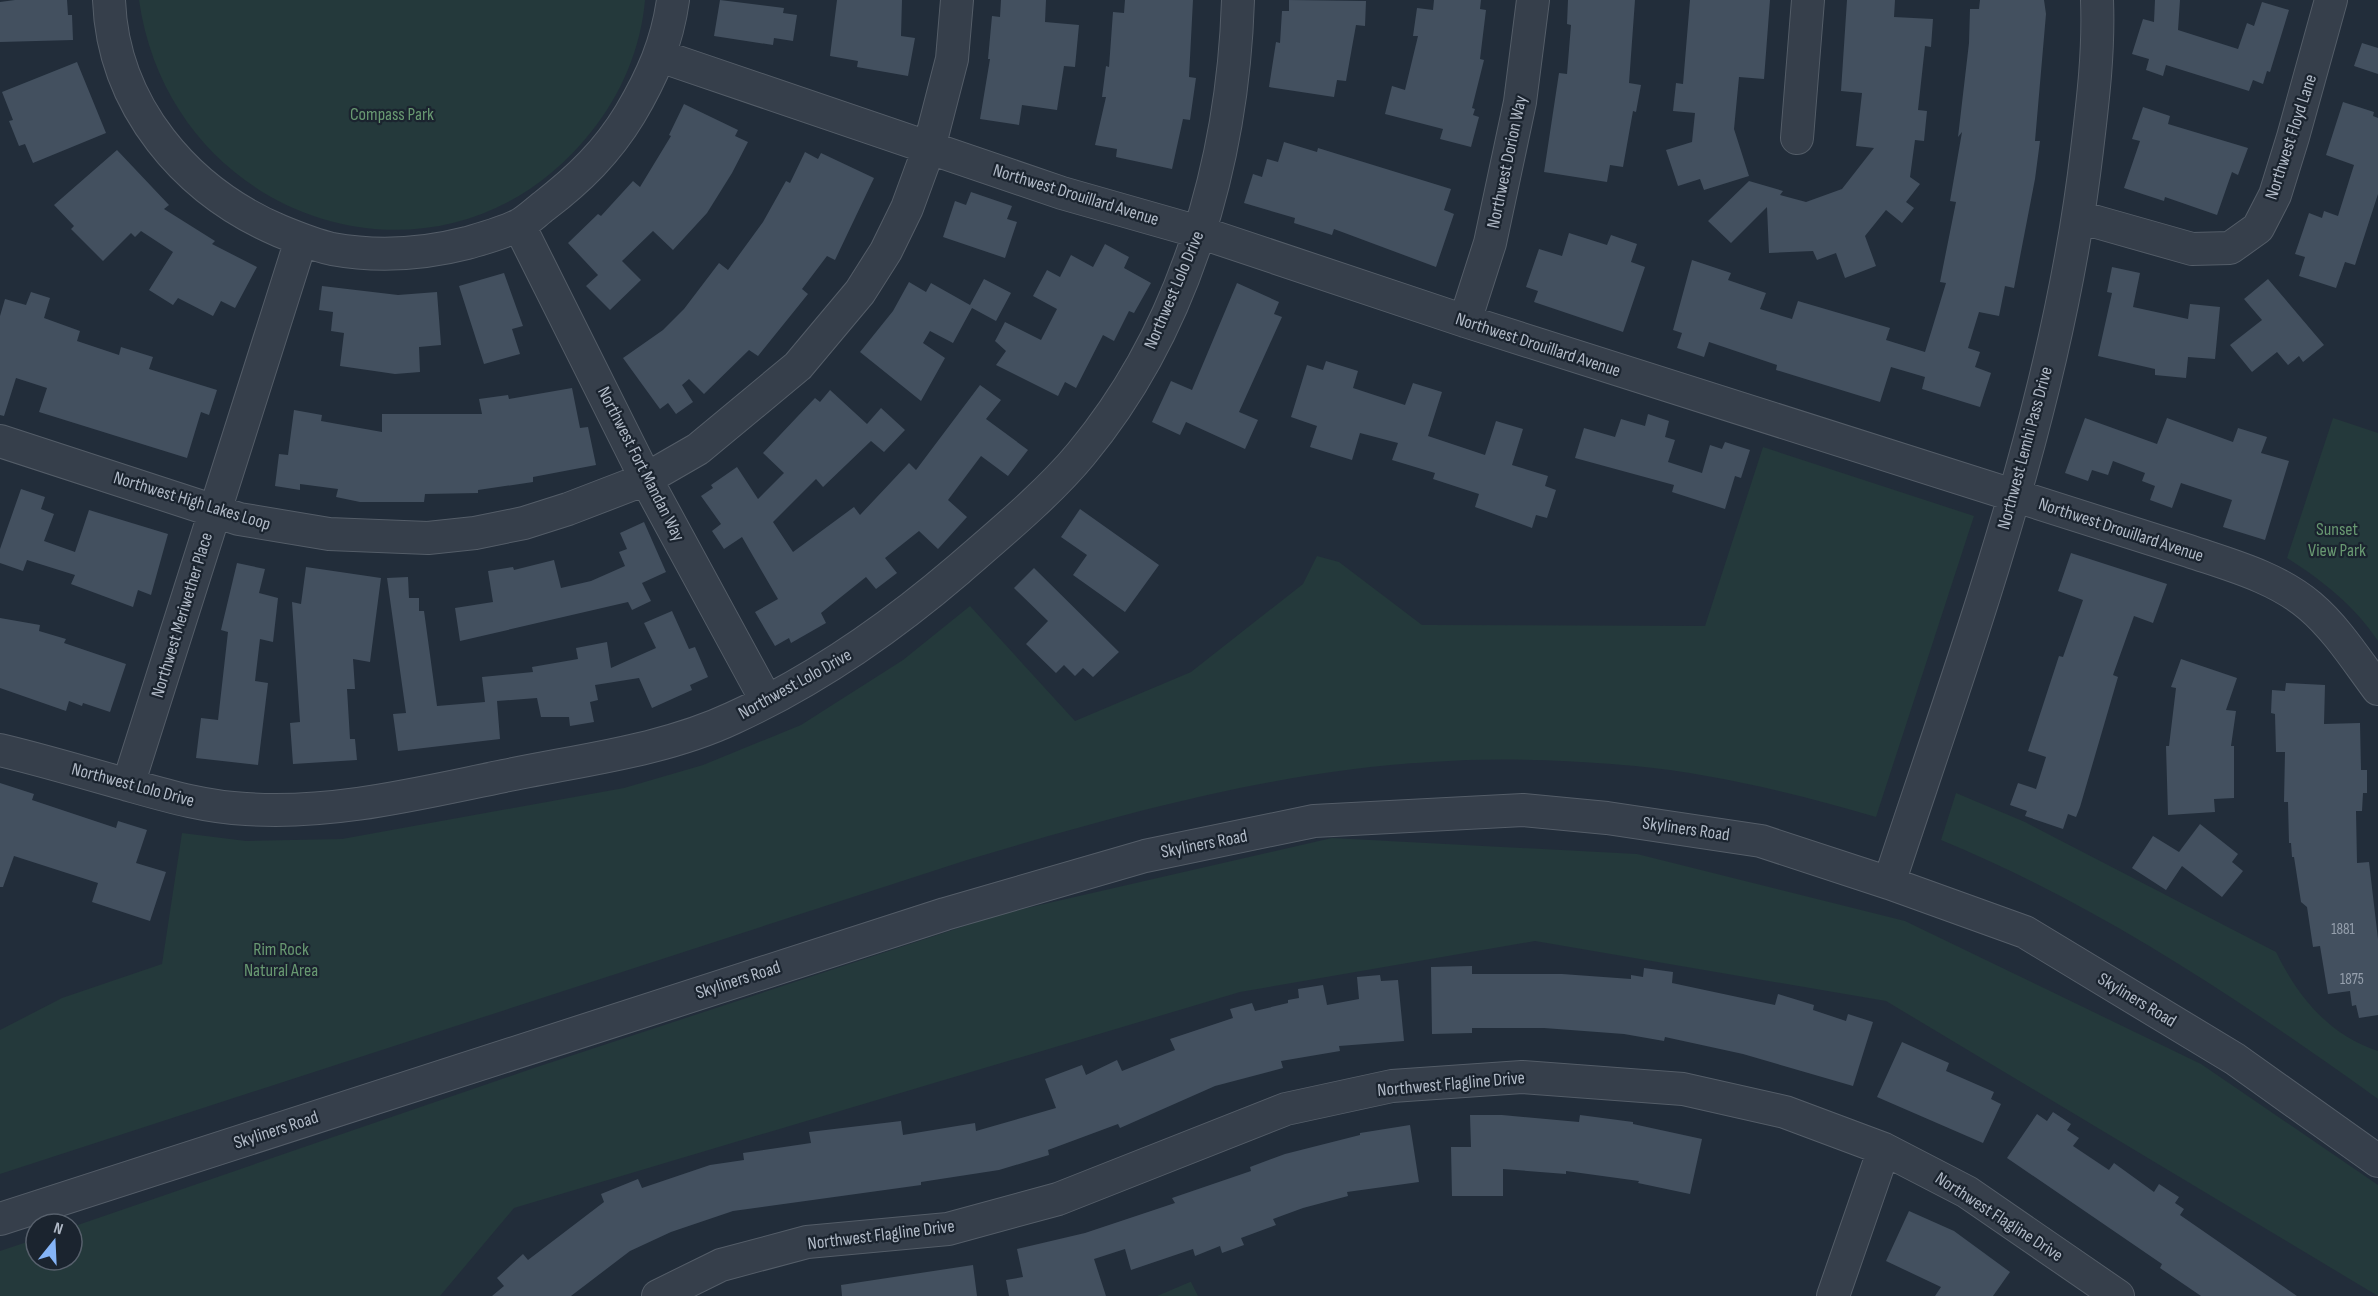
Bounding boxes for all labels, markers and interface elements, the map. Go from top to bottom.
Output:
street label: Northwest Floyd Lane [2261,72,2321,202]
street label: Northwest Dorion Way [1483,94,1531,230]
park label: Compass Park [350,104,434,125]
street label: Northwest Drouillard Avenue [991,160,1161,230]
street label: Northwest Lolo Drive [1140,228,1208,352]
street label: Northwest Drouillard Avenue [1453,308,1623,382]
street label: Northwest Lemhi Pass Drive [1993,364,2057,532]
street label: Northwest Fort Mandan Way [593,383,689,545]
street label: Northwest High Lakes Loop [111,467,273,535]
street label: Northwest Drouillard Avenue [2036,493,2206,567]
park label: Sunset View Park [2308,519,2366,561]
street label: Northwest Meriwether Place [147,530,217,700]
street label: Northwest Lolo Drive [735,644,855,724]
street label: Northwest Lolo Drive [69,759,197,811]
street label: Skyliners Road [1641,812,1731,846]
street label: Skyliners Road [1159,825,1249,863]
house number: 1881 [2331,920,2356,939]
park label: Rim Rock Natural Area [244,939,318,981]
street label: Skyliners Road [693,956,783,1004]
street label: Skyliners Road [2094,968,2180,1032]
house number: 1875 [2340,970,2364,989]
street label: Northwest Flagline Drive [1376,1067,1526,1101]
street label: Skyliners Road [231,1106,321,1154]
street label: Northwest Flagline Drive [1931,1168,2067,1266]
north arrow [24,1212,84,1272]
street label: Northwest Flagline Drive [806,1216,956,1254]
text: N [51,1219,65,1240]

